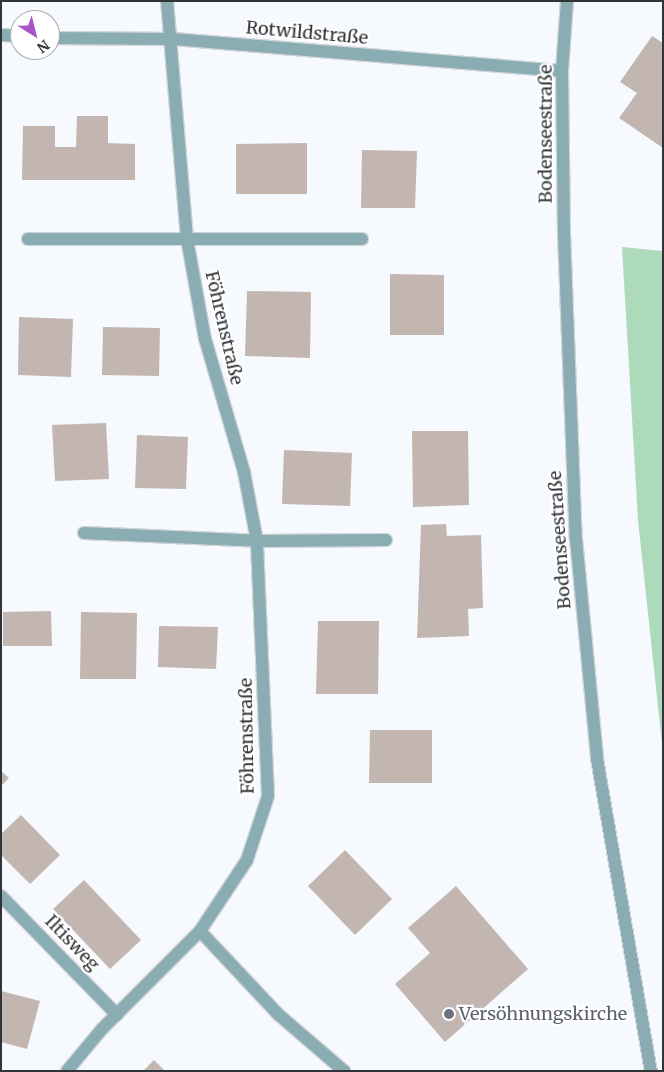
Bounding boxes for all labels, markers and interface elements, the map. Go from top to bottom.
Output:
north arrow [10,10,60,60]
street label: Rotwildstraße [245,17,369,49]
text: N [33,36,53,57]
street label: Bodenseestraße [535,65,557,203]
street label: Föhrenstraße [200,269,248,387]
street label: Bodenseestraße [544,470,576,610]
street label: Föhrenstraße [235,678,259,794]
street label: Iltisweg [40,911,104,975]
place label: Versöhnungskirche [459,1003,627,1025]
marker: Versöhnungskirche [443,1008,455,1020]

